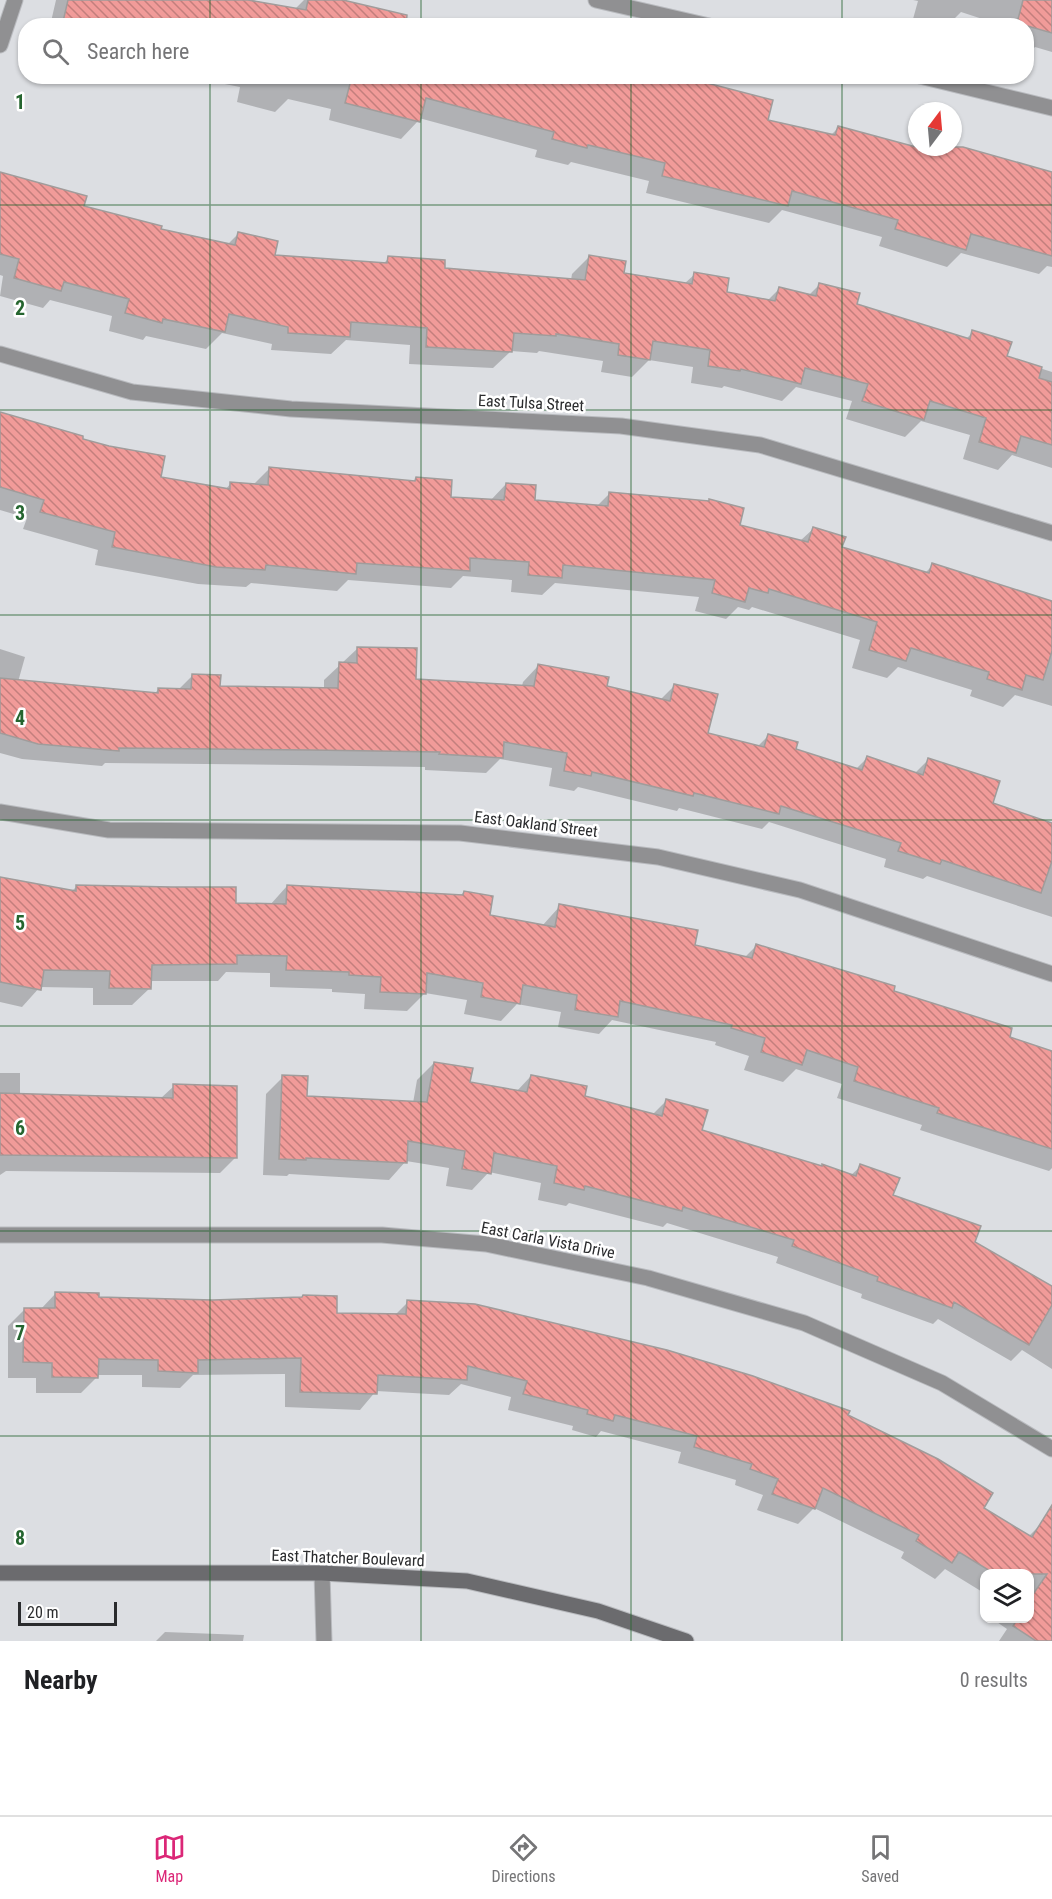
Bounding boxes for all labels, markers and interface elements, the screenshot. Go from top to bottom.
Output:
search box [18,18,1034,84]
icon: search [39,35,72,68]
text: Search here [87,39,189,64]
text: 1 [15,90,25,114]
north arrow [908,102,962,156]
text: 2 [15,296,25,320]
street label: East Tulsa Street [478,391,585,415]
text: 3 [15,501,25,525]
text: 4 [15,706,25,730]
street label: East Oakland Street [473,807,599,841]
text: 5 [15,911,25,935]
text: 6 [15,1116,25,1140]
street label: East Carla Vista Drive [479,1218,617,1262]
text: 7 [15,1321,25,1345]
text: 8 [15,1526,25,1550]
street label: East Thatcher Boulevard [271,1546,425,1570]
map controls [980,1569,1034,1623]
button: layers [980,1569,1034,1623]
scale bar [18,1599,117,1626]
text: 20 m [27,1603,59,1622]
text: Nearby [24,1665,98,1695]
text: 0 results [960,1668,1028,1692]
tab: Map [153,1831,186,1886]
tab: Directions [492,1831,555,1886]
tab: Saved [861,1831,899,1886]

